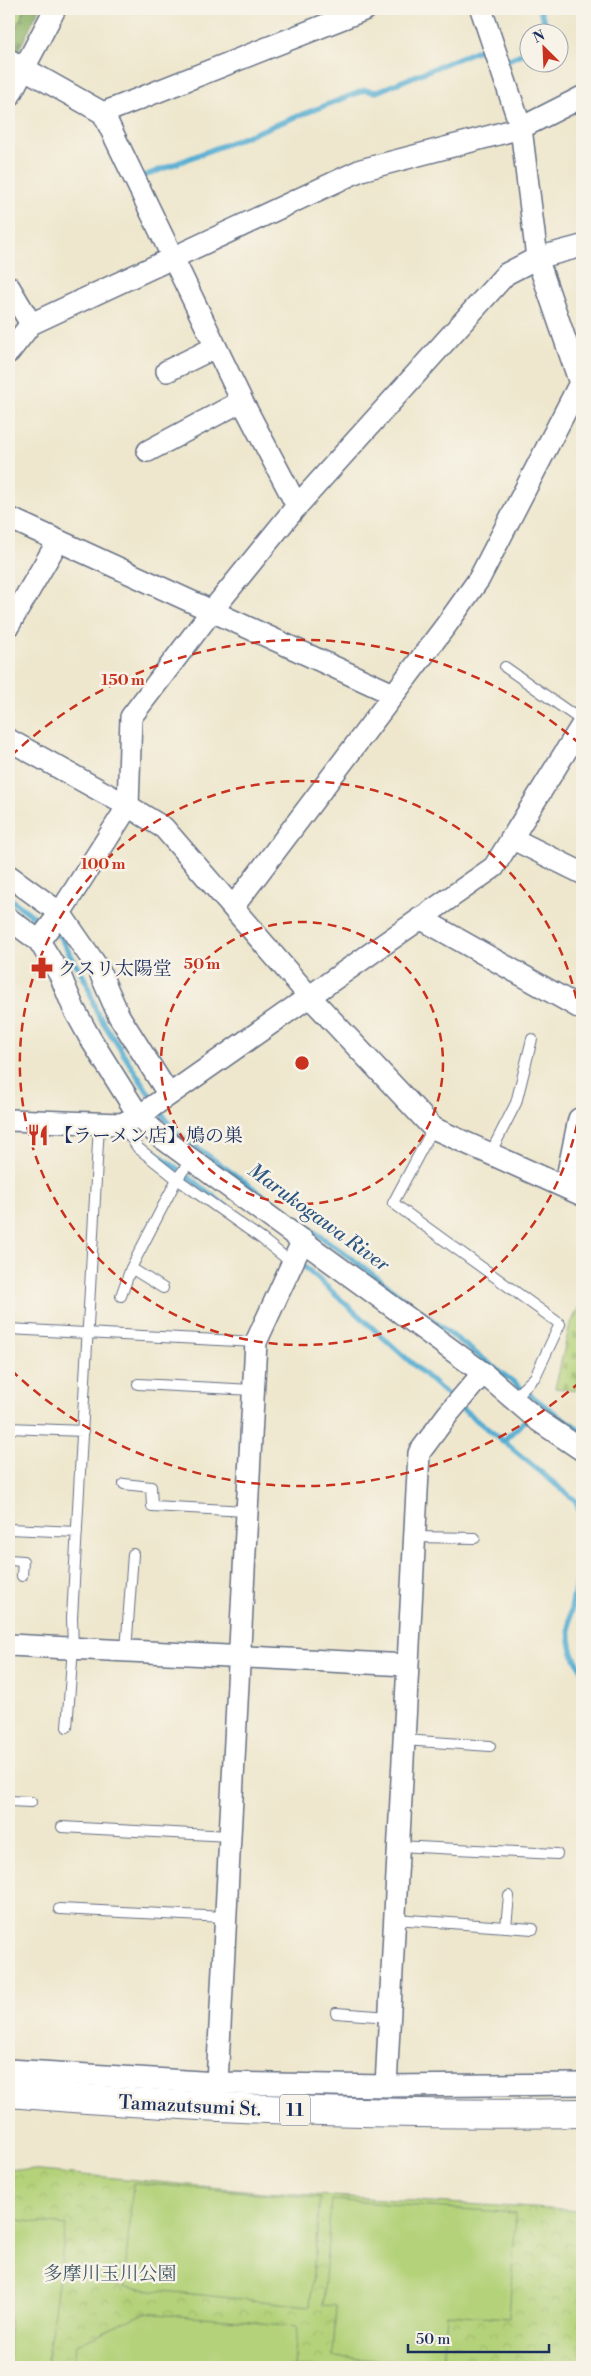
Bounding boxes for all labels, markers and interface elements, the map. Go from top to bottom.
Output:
north arrow [518,22,568,72]
text: N [530,27,548,48]
text: 150 m [101,671,145,690]
text: 100 m [81,855,126,874]
pharmacy icon: クスリ太陽堂 [29,955,55,981]
text: 50 m [184,955,220,974]
place label: クスリ太陽堂 [58,957,172,981]
centre of rings [293,1054,311,1072]
restaurant icon: 【ラーメン店】鳩の巣 [25,1122,51,1148]
place label: 【ラーメン店】鳩の巣 [54,1124,243,1148]
water label: Marukogawa River [242,1158,394,1278]
street label: Tamazutsumi St. [118,2090,262,2122]
road number: 11 [280,2094,310,2126]
park label: 多摩川玉川公園 [43,2262,177,2286]
scale bar [408,2321,550,2353]
text: 50 m [416,2330,450,2349]

